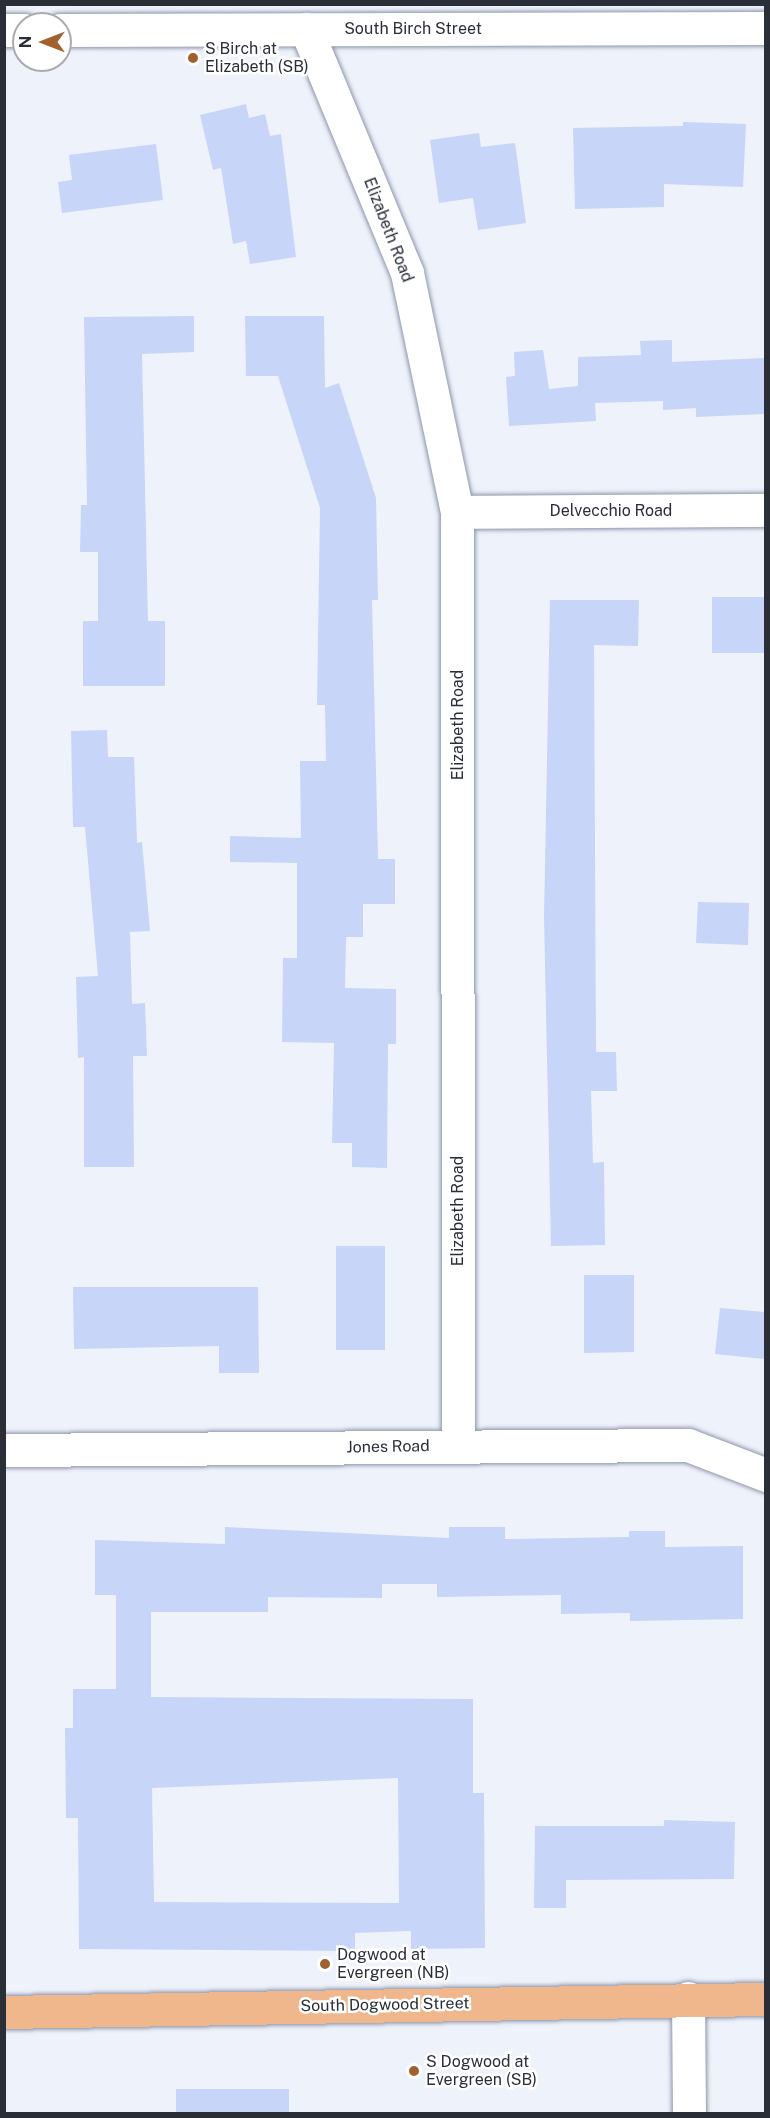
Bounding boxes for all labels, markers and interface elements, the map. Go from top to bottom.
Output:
north arrow [12,12,72,72]
street label: South Birch Street [344,19,482,39]
text: N [16,36,35,48]
place label: S Birch at Elizabeth (SB) [205,39,309,77]
marker: S Birch at Elizabeth (SB) [186,51,200,65]
street label: Elizabeth Road [359,175,417,285]
street label: Delvecchio Road [550,501,672,521]
street label: Elizabeth Road [448,670,468,780]
street label: Elizabeth Road [448,1156,468,1266]
street label: Jones Road [346,1437,430,1457]
place label: Dogwood at Evergreen (NB) [337,1945,449,1983]
marker: Dogwood at Evergreen (NB) [318,1957,332,1971]
street label: South Dogwood Street [300,1994,470,2016]
place label: S Dogwood at Evergreen (SB) [426,2052,537,2090]
marker: S Dogwood at Evergreen (SB) [407,2064,421,2078]

